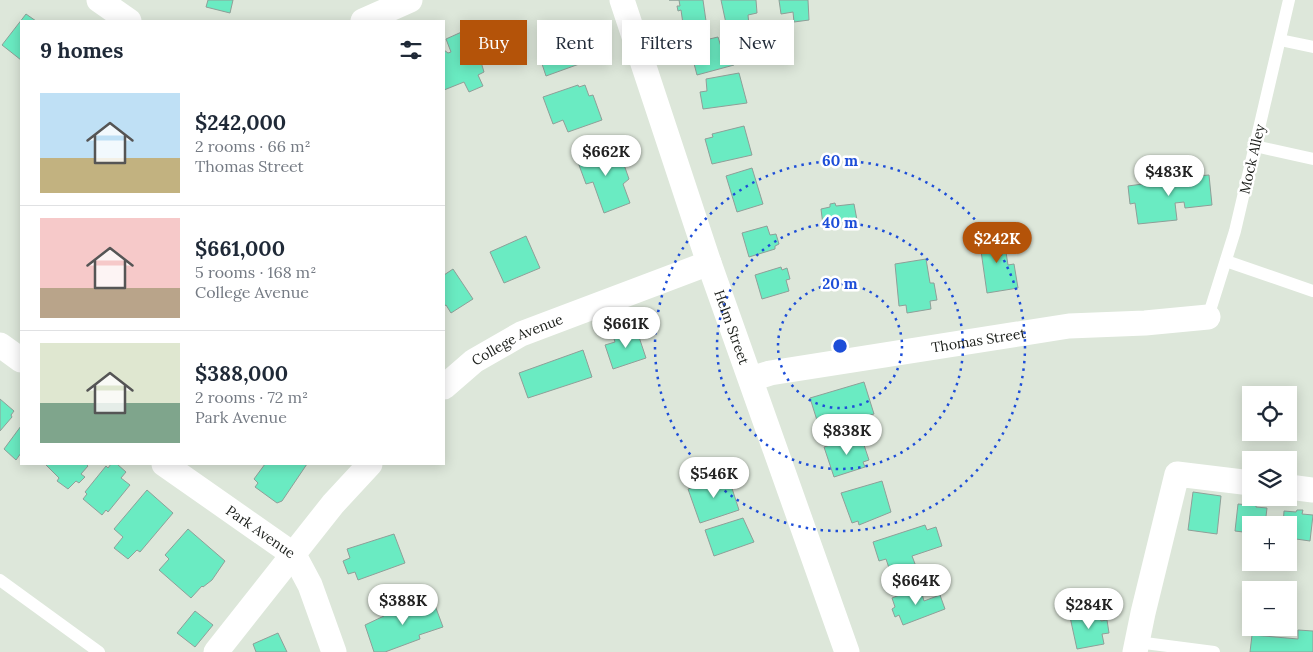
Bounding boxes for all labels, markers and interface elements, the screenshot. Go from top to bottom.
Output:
chip: Buy [460,20,527,65]
chip: Rent [537,20,612,65]
chip: Filters [622,20,710,65]
chip: New [720,20,794,65]
icon: filters [397,36,425,64]
text: 9 homes [40,37,123,64]
text: $242,000 [195,109,286,136]
icon: home [80,113,140,173]
street label: Mock Alley [1235,122,1269,196]
pin: $662K [571,134,641,177]
text: 2 rooms · 66 m² [195,136,311,156]
text: $662K [582,141,630,161]
text: 60 m [822,151,858,170]
pin: $483K [1134,154,1204,197]
text: Thomas Street [195,156,304,176]
text: $483K [1145,161,1193,181]
text: 40 m [822,213,858,232]
pin: $242K [962,222,1032,264]
text: $242K [974,228,1020,248]
text: $661,000 [195,235,285,262]
icon: home [80,238,140,298]
text: 5 rooms · 168 m² [195,262,316,282]
text: 20 m [822,274,858,293]
text: College Avenue [195,282,309,302]
street label: Helm Street [710,287,753,367]
pin: $661K [591,306,661,349]
street label: College Avenue [468,310,566,370]
text: $661K [603,313,649,333]
street label: Thomas Street [930,324,1028,357]
centre of rings [831,337,849,355]
text: $388,000 [195,360,288,387]
icon: home [80,363,140,423]
map controls [1242,386,1297,636]
button: locate [1242,386,1297,441]
text: 2 rooms · 72 m² [195,387,308,407]
text: Park Avenue [195,407,287,427]
pin: $838K [812,414,882,456]
text: $838K [823,420,871,440]
button: layers [1242,451,1297,506]
pin: $546K [679,456,749,499]
text: $546K [690,463,738,483]
street label: Park Avenue [223,501,299,562]
button: + [1242,516,1297,571]
pin: $664K [881,564,951,606]
text: $664K [892,570,940,590]
button: − [1242,581,1297,636]
pin: $388K [368,584,438,626]
pin: $284K [1054,588,1124,630]
text: $388K [379,590,427,610]
text: $284K [1065,594,1113,614]

